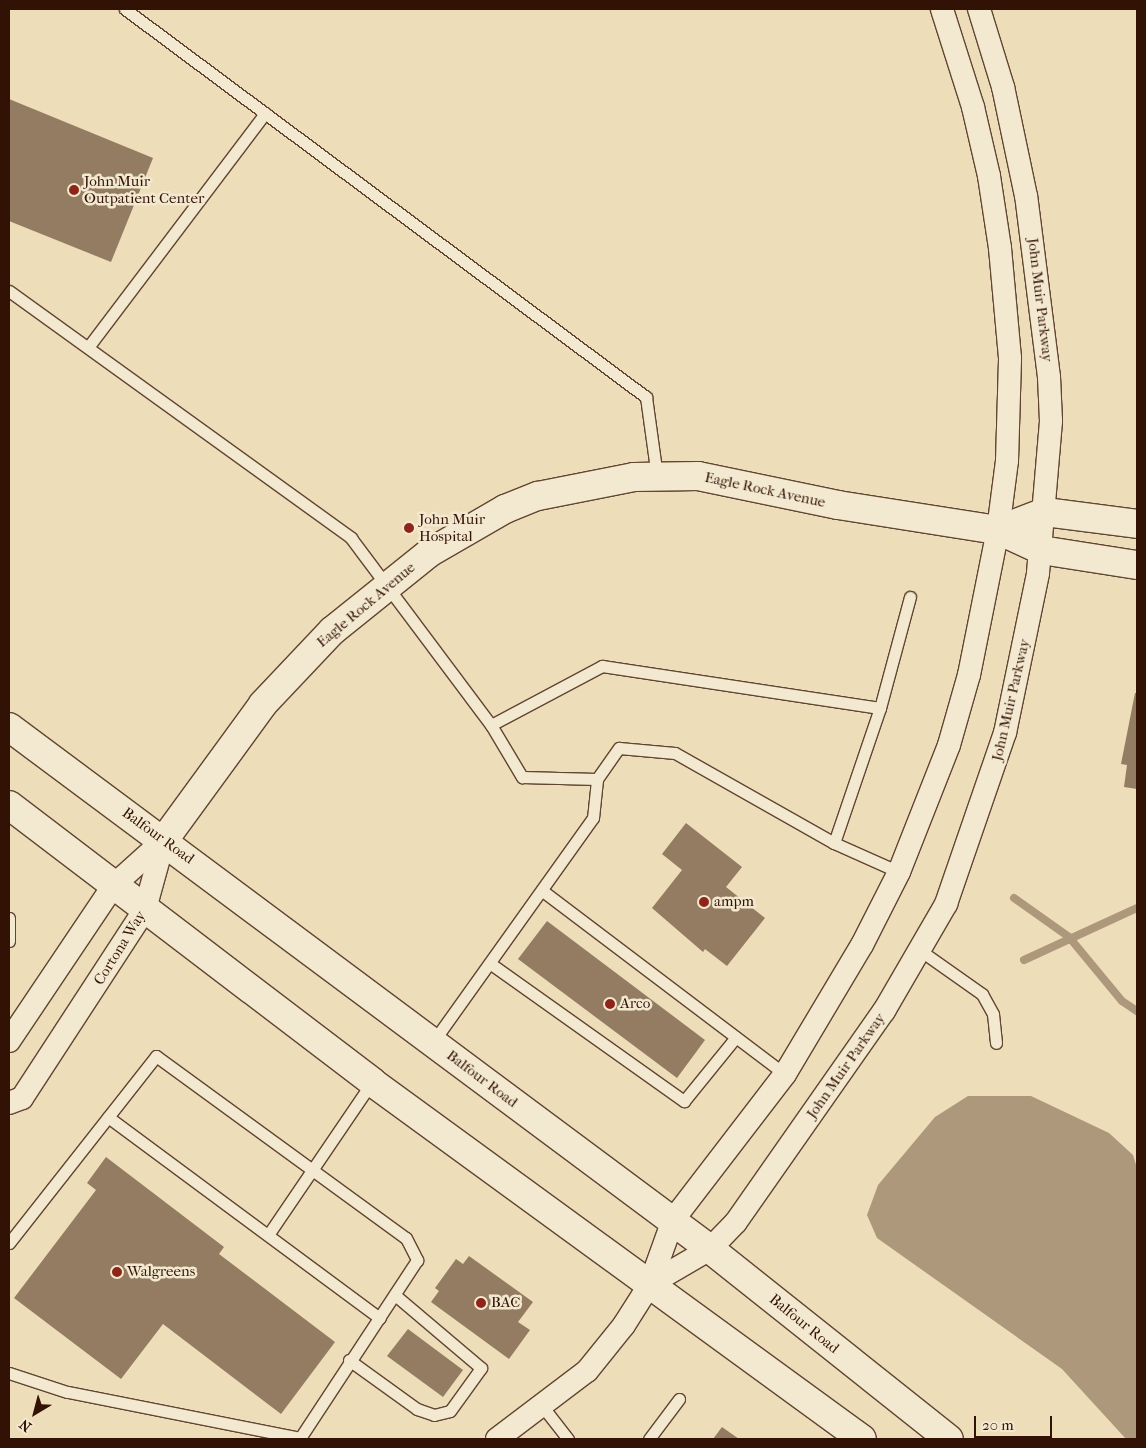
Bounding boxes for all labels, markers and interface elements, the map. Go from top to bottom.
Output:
place label: John Muir Outpatient Center [84,172,204,207]
marker: John Muir Outpatient Center [68,184,80,196]
street label: John Muir Parkway [1023,237,1057,363]
street label: Eagle Rock Avenue [703,468,827,512]
place label: John Muir Hospital [419,510,485,545]
marker: John Muir Hospital [403,522,415,534]
street label: Eagle Rock Avenue [313,559,419,651]
street label: John Muir Parkway [988,637,1034,763]
street label: Balfour Road [119,804,197,868]
place label: ampm [714,893,754,911]
marker: ampm [698,896,710,908]
street label: Cortona Way [90,908,150,988]
place label: Arco [620,995,650,1013]
marker: Arco [604,998,616,1010]
street label: John Muir Parkway [803,1010,889,1122]
street label: Balfour Road [443,1046,521,1112]
place label: Walgreens [127,1263,195,1281]
marker: Walgreens [111,1266,123,1278]
street label: Balfour Road [766,1290,842,1358]
place label: BAC [491,1294,520,1312]
marker: BAC [475,1297,487,1309]
north arrow [10,1388,60,1438]
scale bar [976,1406,1054,1438]
text: N [16,1415,35,1435]
text: 20 m [982,1416,1014,1434]

